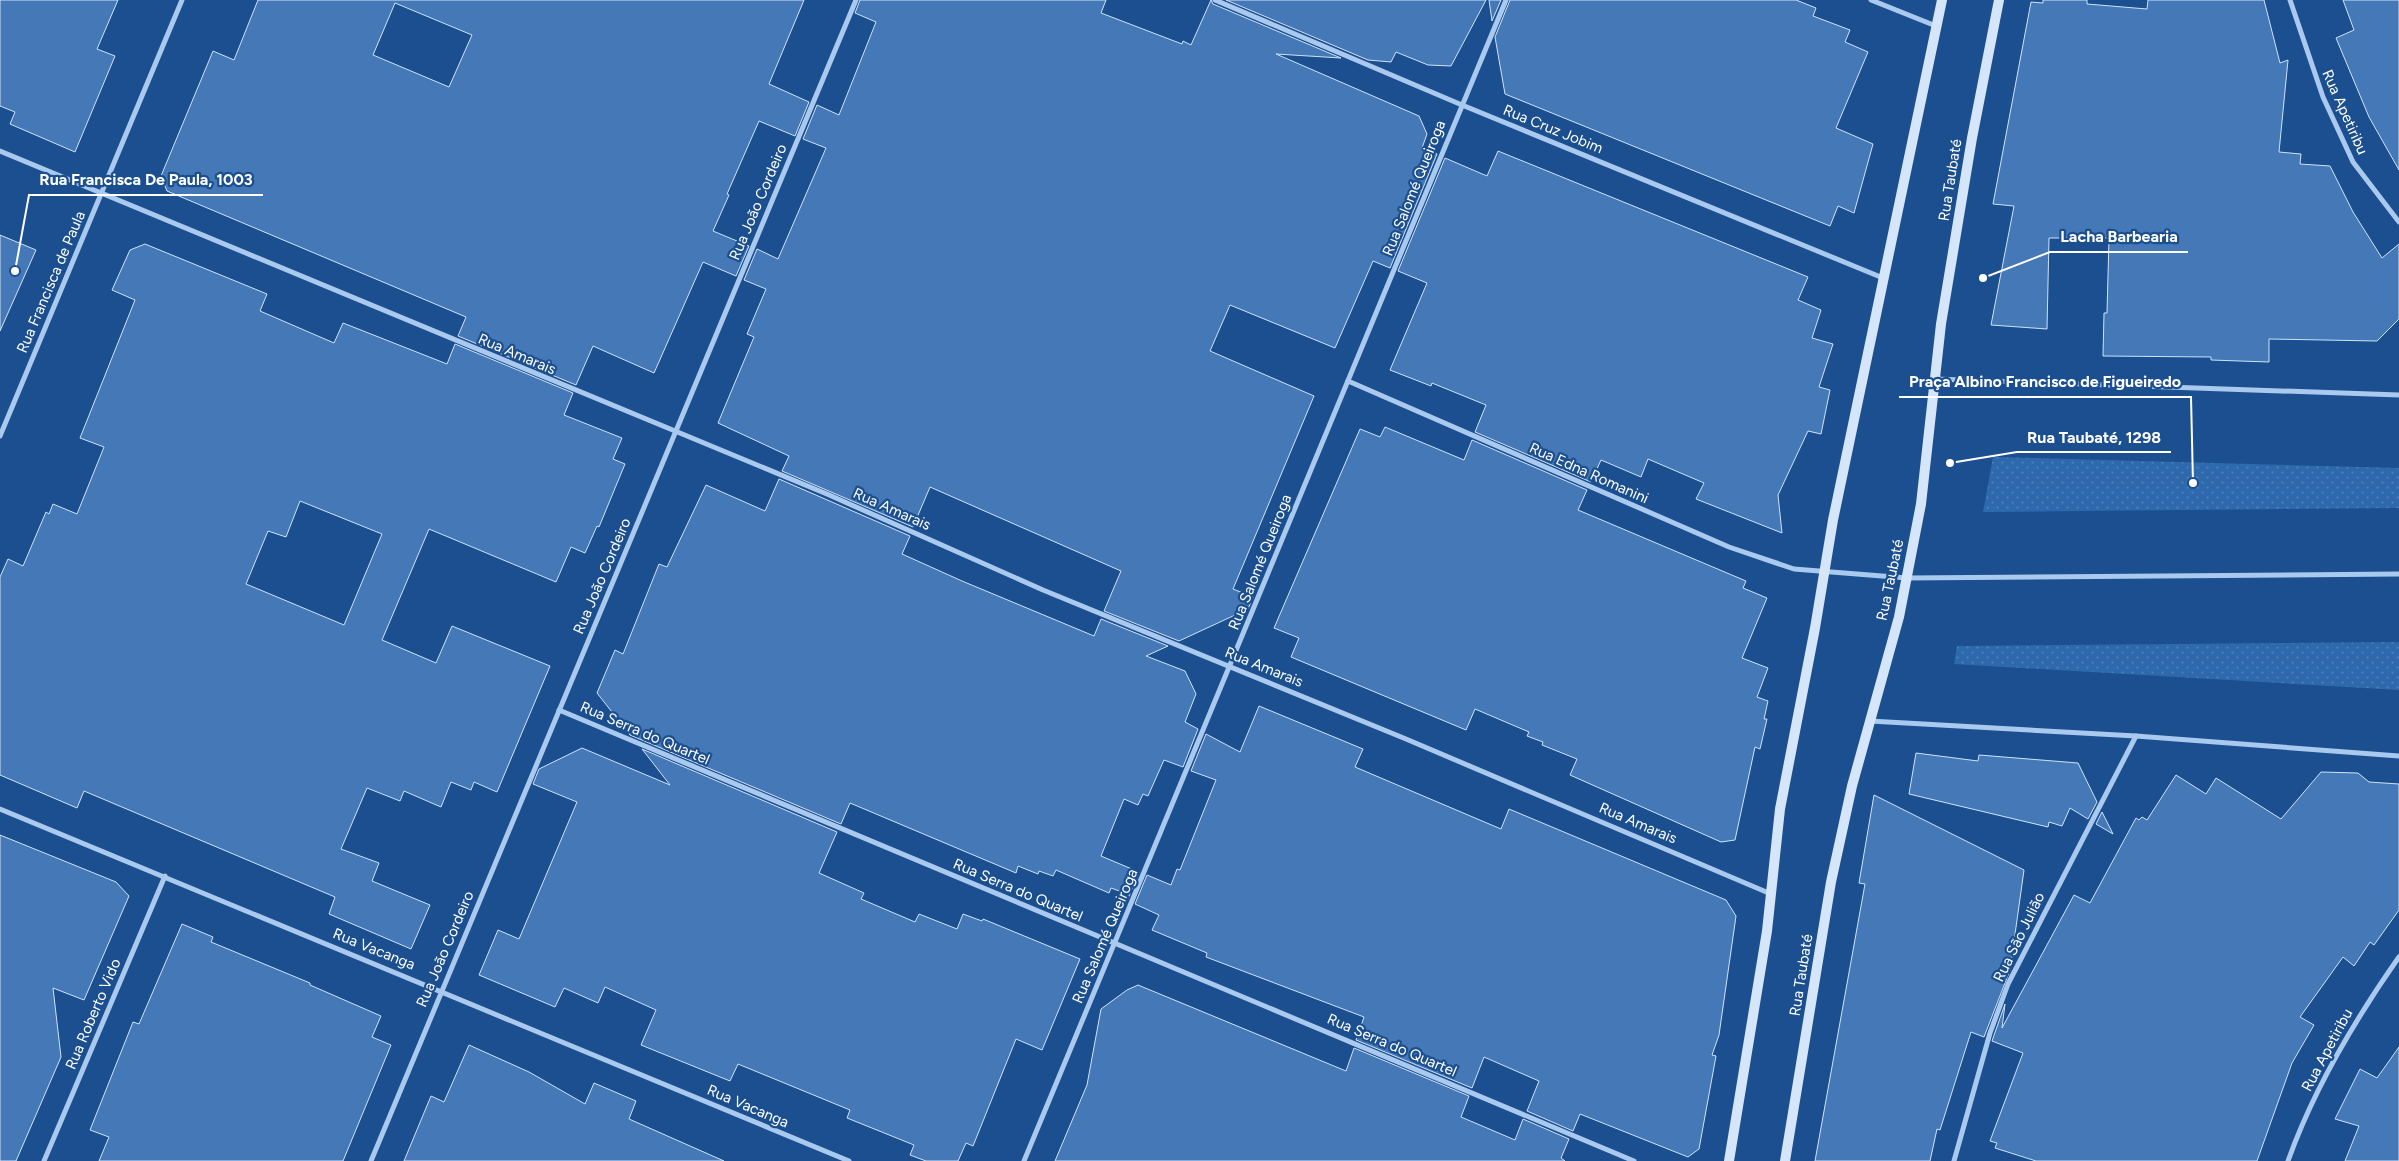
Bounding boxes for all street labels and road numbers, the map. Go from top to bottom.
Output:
street label: Rua Apetiribu [2318,67,2372,157]
street label: Rua Cruz Jobim [1501,101,1605,157]
street label: Rua Salomé Queiroga [1379,118,1449,258]
street label: Rua Taubaté [1935,138,1965,222]
street label: Rua João Cordeiro [725,141,791,263]
street label: Rua Francisca de Paula [13,208,89,356]
street label: Rua Amarais [475,330,559,378]
street label: Rua Edna Romanini [1527,439,1651,507]
street label: Rua Amarais [850,484,934,534]
street label: Rua Salomé Queiroga [1225,492,1295,632]
street label: Rua João Cordeiro [569,515,635,637]
street label: Rua Taubaté [1873,538,1907,622]
street label: Rua Amarais [1222,643,1306,691]
street label: Rua Serra do Quartel [577,698,713,768]
street label: Rua Amarais [1596,799,1680,847]
street label: Rua Serra do Quartel [950,855,1086,925]
street label: Rua Salomé Queiroga [1068,866,1142,1006]
street label: Rua João Cordeiro [412,888,478,1010]
street label: Rua São Julião [1990,889,2049,985]
street label: Rua Vacanga [330,924,418,974]
street label: Rua Taubaté [1786,933,1816,1017]
street label: Rua Roberto Vido [62,956,125,1072]
street label: Rua Apetiribu [2298,1006,2356,1094]
street label: Rua Serra do Quartel [1324,1010,1460,1080]
street label: Rua Vacanga [704,1081,792,1131]

